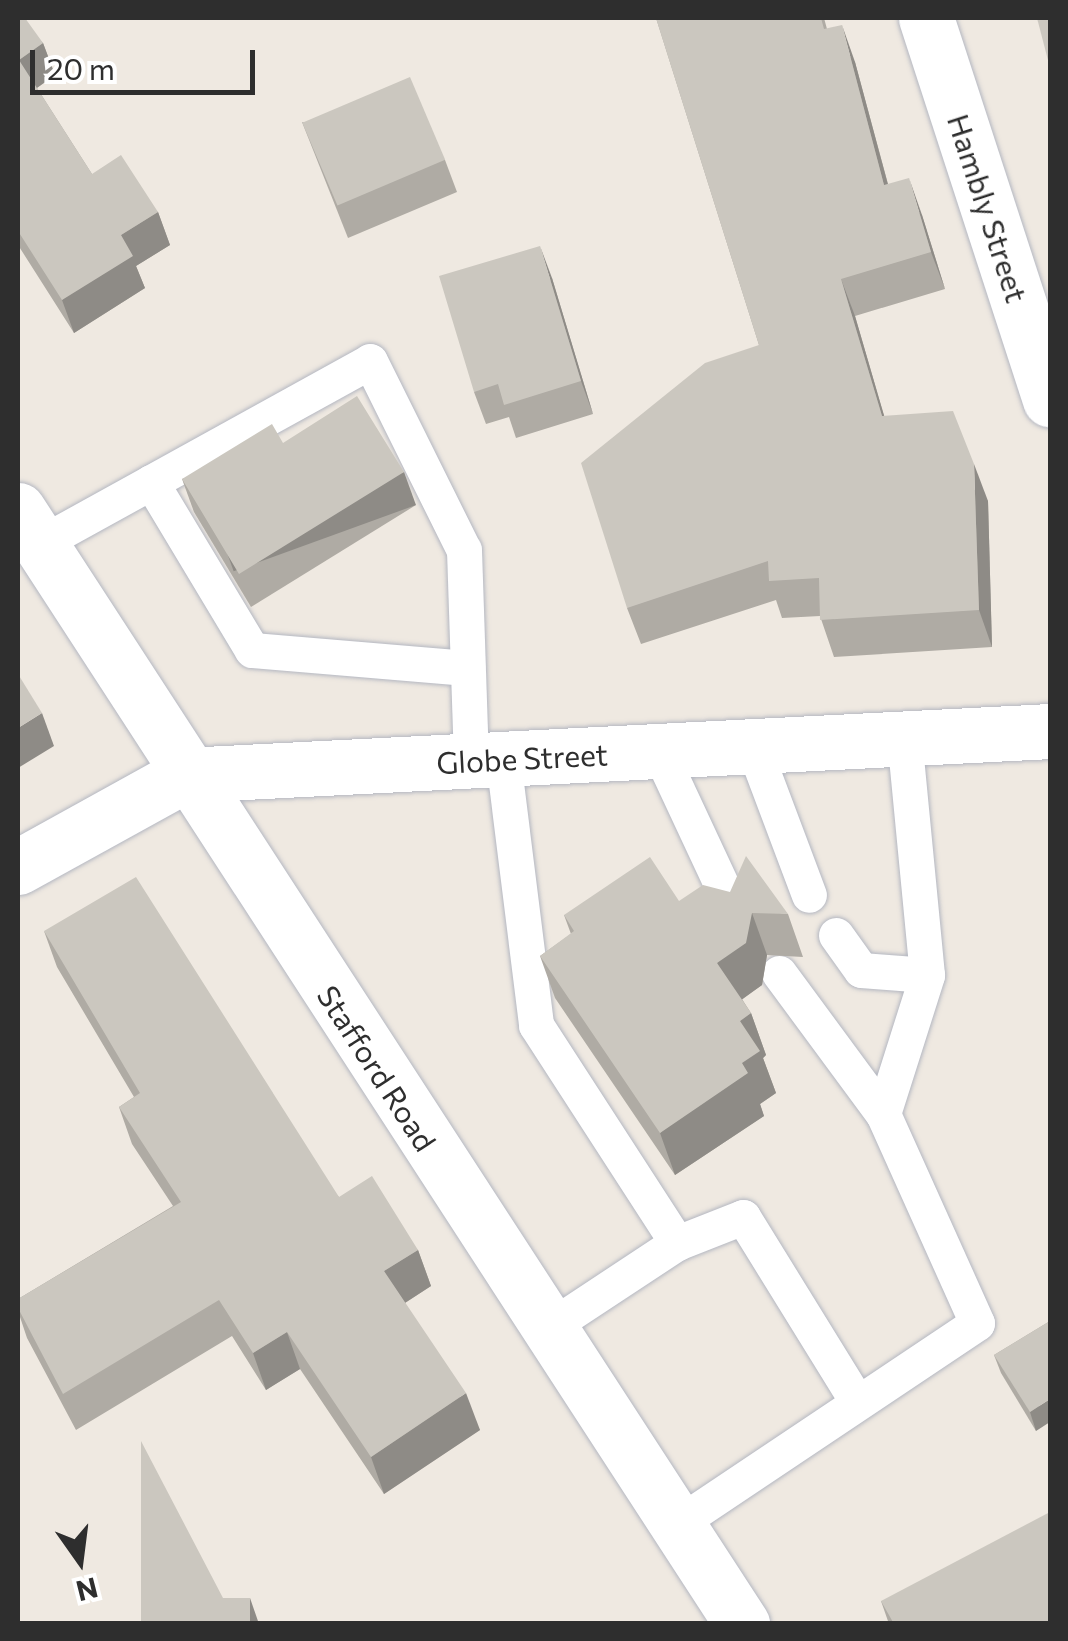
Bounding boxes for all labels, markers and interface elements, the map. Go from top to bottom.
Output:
scale bar [35,30,260,92]
text: 20 m [47,49,115,86]
street label: Hambly Street [941,109,1035,307]
street label: Globe Street [435,736,609,780]
street label: Stafford Road [310,978,444,1158]
north arrow [30,1511,130,1611]
text: N [73,1571,102,1609]

